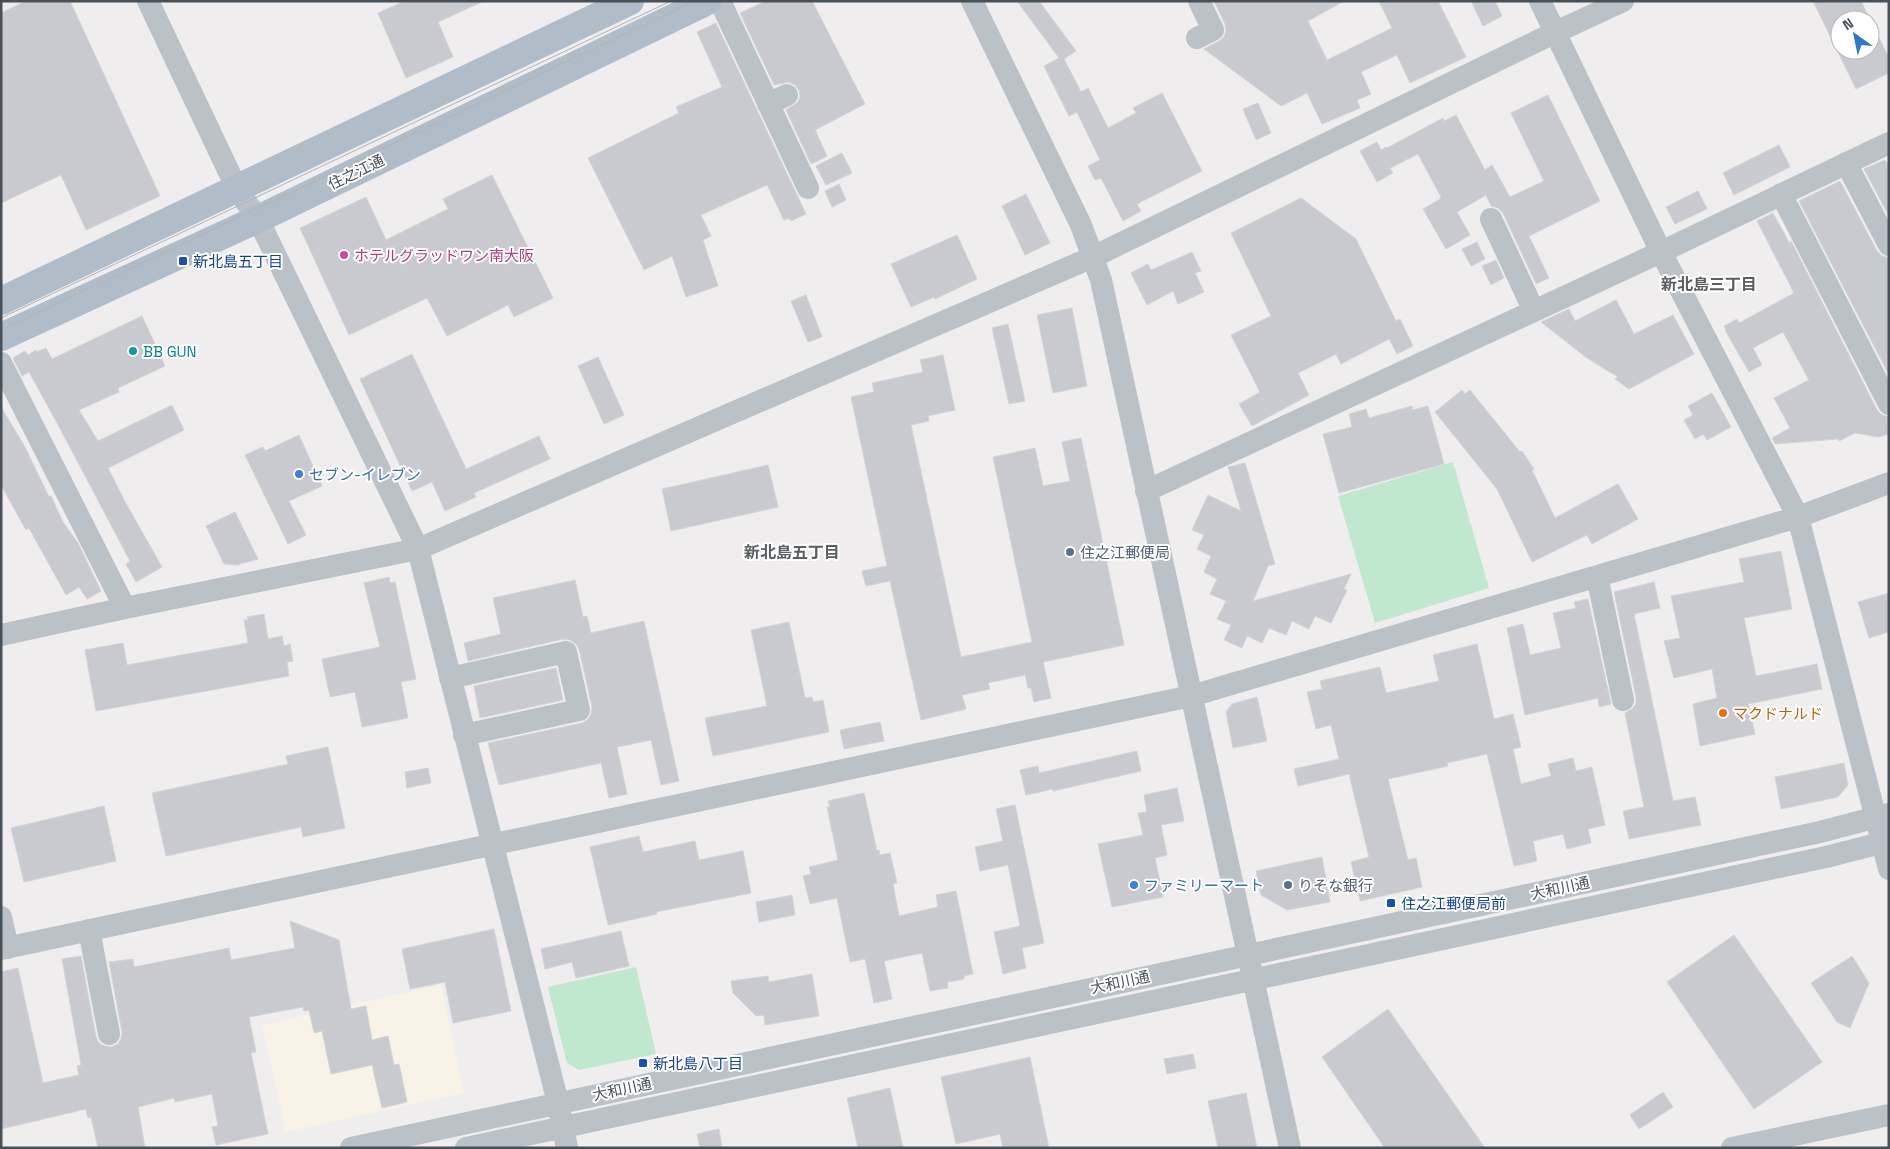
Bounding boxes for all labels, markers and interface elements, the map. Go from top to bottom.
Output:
north arrow [1830,10,1880,60]
text: N [1839,14,1857,34]
street label: 住之江通 [325,150,387,194]
place label: ホテルグラッドワン南大阪 [354,246,534,265]
marker: ホテルグラッドワン南大阪 [338,249,350,261]
place label: 新北島五丁目 [193,252,283,271]
marker: 新北島五丁目 [177,255,189,267]
district label: 新北島三丁目 [1661,274,1757,295]
place label: BB GUN [143,342,197,361]
marker: BB GUN [127,345,139,357]
place label: セブン-イレブン [309,465,421,484]
marker: セブン-イレブン [293,468,305,480]
district label: 新北島五丁目 [744,542,840,563]
place label: 住之江郵便局 [1080,543,1170,562]
marker: 住之江郵便局 [1064,546,1076,558]
place label: マクドナルド [1733,704,1823,723]
marker: マクドナルド [1717,707,1729,719]
street label: 大和川通 [1529,872,1591,904]
place label: ファミリーマート [1144,876,1264,895]
place label: りそな銀行 [1298,876,1373,895]
marker: ファミリーマート [1128,879,1140,891]
marker: りそな銀行 [1282,879,1294,891]
place label: 住之江郵便局前 [1401,894,1506,913]
marker: 住之江郵便局前 [1385,897,1397,909]
street label: 大和川通 [1089,966,1151,998]
place label: 新北島八丁目 [653,1054,743,1073]
marker: 新北島八丁目 [637,1057,649,1069]
street label: 大和川通 [591,1073,653,1105]

